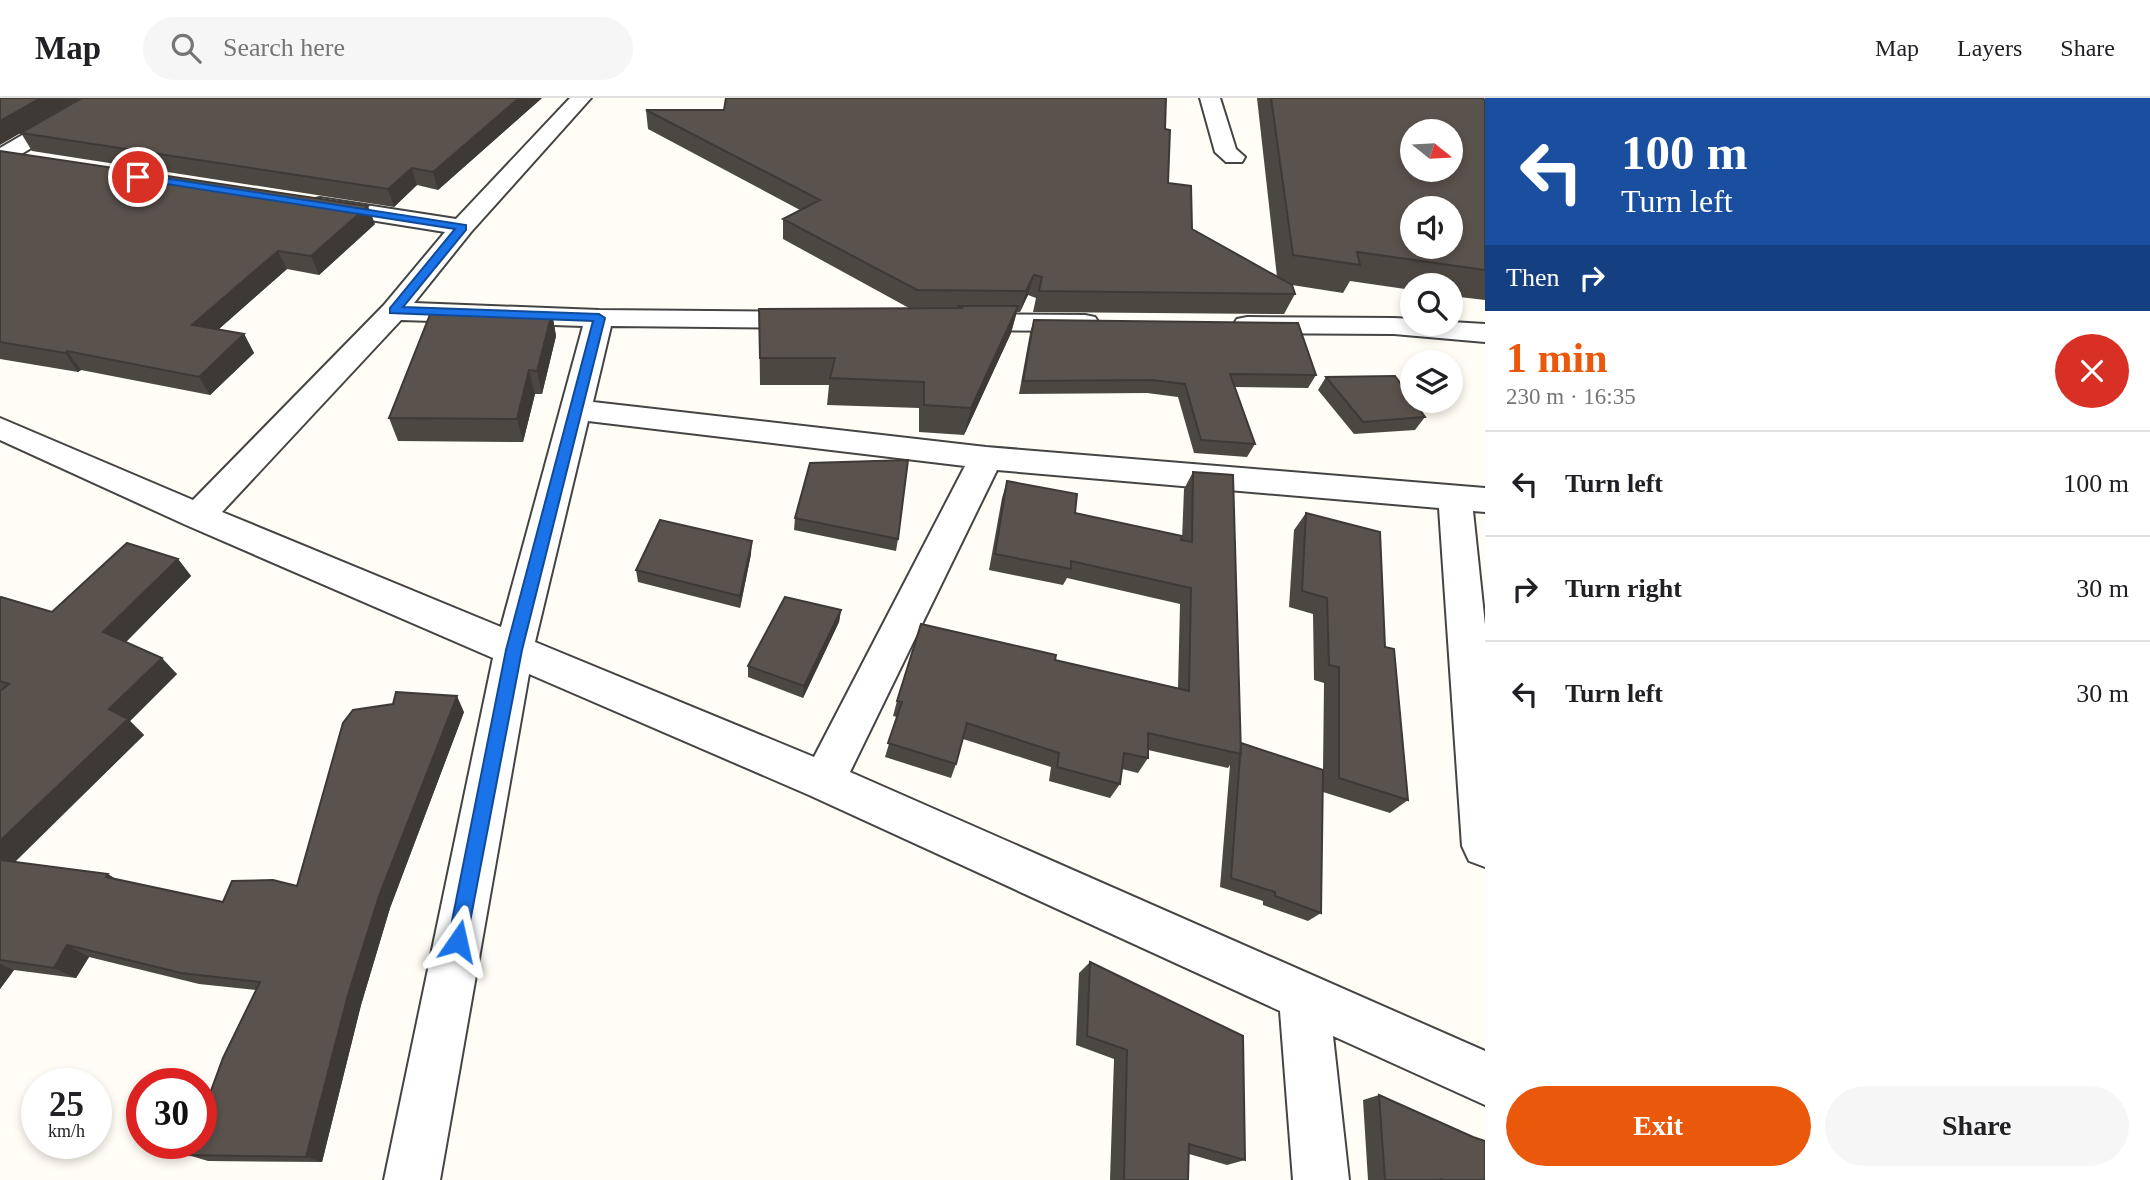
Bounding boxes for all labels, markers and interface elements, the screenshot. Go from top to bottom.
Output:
search box [143,17,633,80]
icon: search [167,29,205,67]
text: Map [35,30,101,66]
text: Search here [223,33,345,62]
text: Map [1875,35,1919,61]
text: Layers [1957,35,2022,61]
text: Share [2060,35,2115,61]
north arrow [1400,119,1463,182]
map controls [1400,119,1463,413]
text: 100 m [1621,125,1748,180]
icon: left [1506,126,1597,217]
pin [108,147,168,207]
icon: arrive [119,158,157,196]
text: Turn left [1621,183,1733,219]
button: sound [1400,196,1463,259]
icon: right [1573,259,1611,297]
text: Then [1506,263,1559,292]
button: search [1400,273,1463,336]
button: close [2055,334,2129,408]
text: 1 min [1506,335,1608,381]
button: layers [1400,350,1463,413]
text: 230 m · 16:35 [1506,384,1636,409]
icon: left [1506,465,1544,503]
text: Turn left [1565,469,1663,498]
text: 100 m [2063,469,2129,498]
icon: right [1506,570,1544,608]
text: Turn right [1565,574,1682,603]
text: 30 m [2076,574,2129,603]
icon: left [1506,675,1544,713]
text: Turn left [1565,679,1663,708]
text: 30 m [2076,679,2129,708]
position arrow [421,904,495,978]
speed limit sign: 30 [126,1068,217,1159]
text: 25 [49,1085,84,1124]
button: Exit [1506,1086,1811,1166]
button: Share [1825,1086,2129,1166]
text: km/h [48,1121,85,1141]

